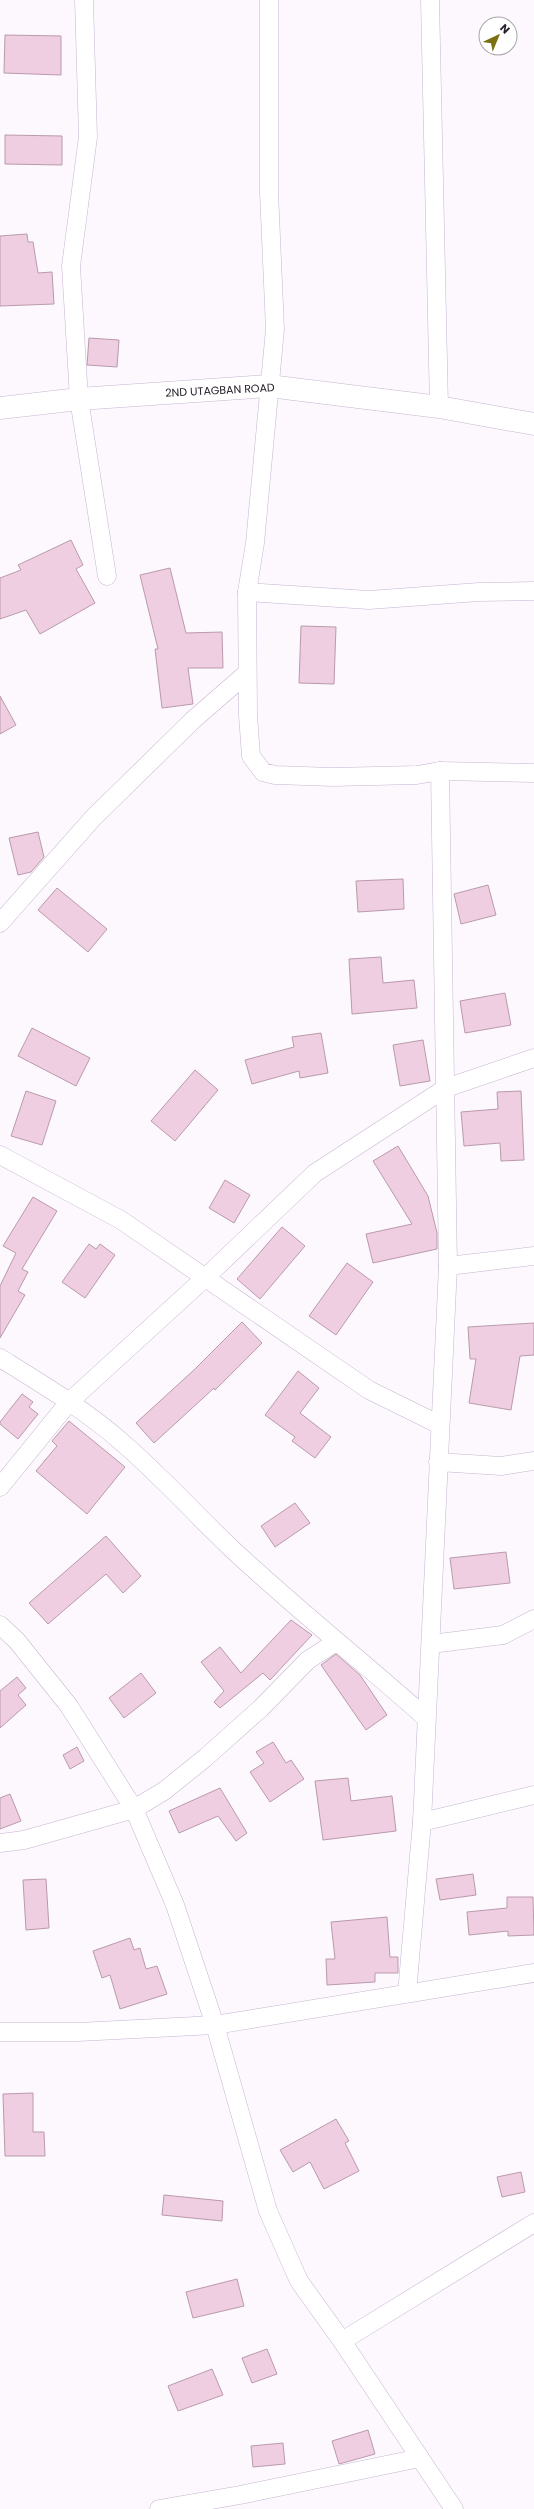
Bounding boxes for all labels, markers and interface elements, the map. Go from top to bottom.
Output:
north arrow [478,16,518,56]
text: N [496,20,513,37]
street label: 2ND UTAGBAN ROAD [165,379,275,401]

